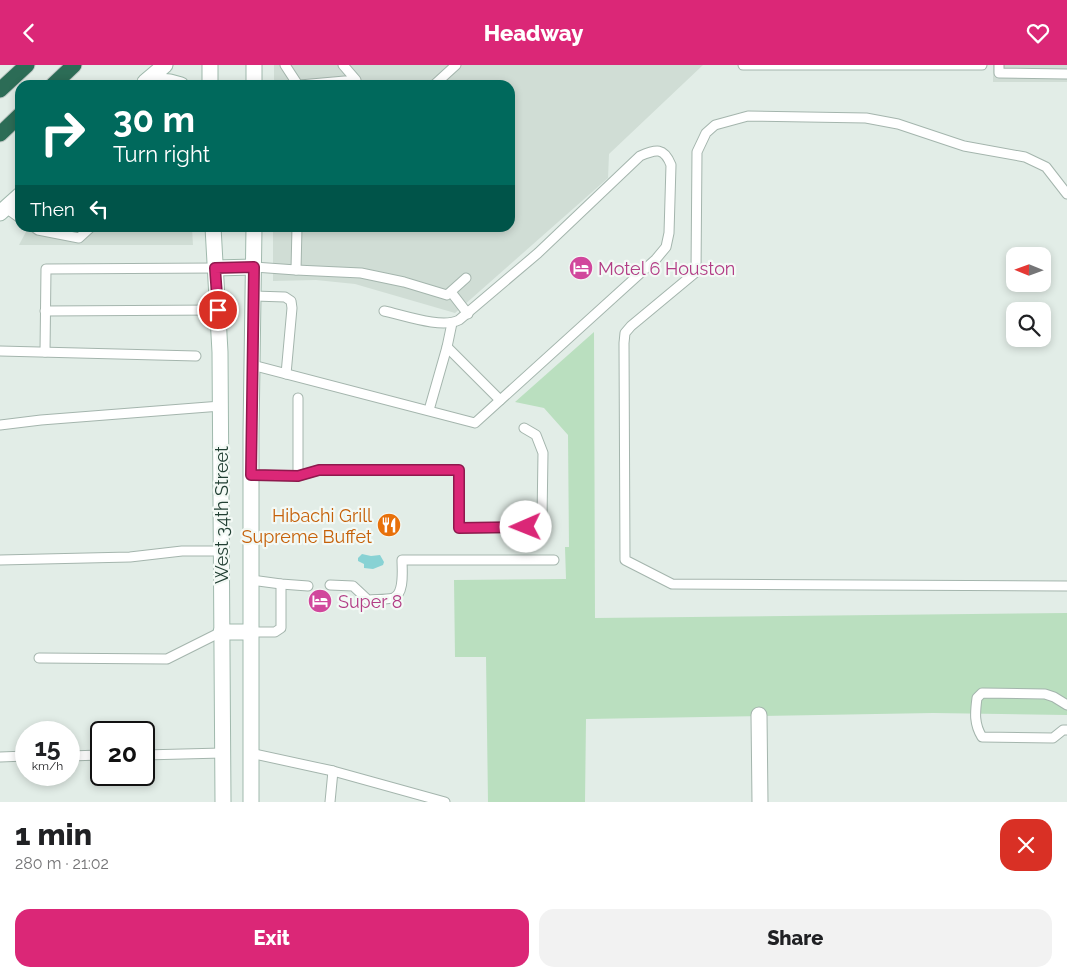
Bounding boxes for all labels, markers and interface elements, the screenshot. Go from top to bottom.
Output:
icon: back [15,19,43,47]
icon: heart [1024,19,1052,47]
text: Headway [484,20,583,46]
text: 30 m [113,99,195,140]
icon: right [30,100,95,165]
text: Turn right [113,141,210,167]
icon: left [85,195,113,223]
text: Then [30,198,75,220]
north arrow [1006,247,1051,293]
map controls [1006,247,1051,347]
hotel icon: Motel 6 Houston [568,255,594,281]
place label: Motel 6 Houston [598,258,735,279]
pin [197,289,239,331]
icon: arrive [204,296,232,324]
button: search [1006,302,1051,347]
street label: West 34th Street [211,446,232,584]
position arrow [499,500,551,552]
place label: Hibachi Grill Supreme Buffet [242,505,372,547]
restaurant icon: Hibachi Grill Supreme Buffet [376,512,402,538]
hotel icon: Super 8 [307,588,333,614]
place label: Super 8 [338,591,402,612]
speed limit sign: 20 [90,721,155,786]
text: 15 [34,732,61,762]
text: km/h [32,759,63,773]
text: 1 min [15,817,92,852]
button: close [1000,819,1052,871]
text: 280 m · 21:02 [15,854,109,873]
button: Exit [15,909,529,967]
button: Share [539,909,1052,967]

